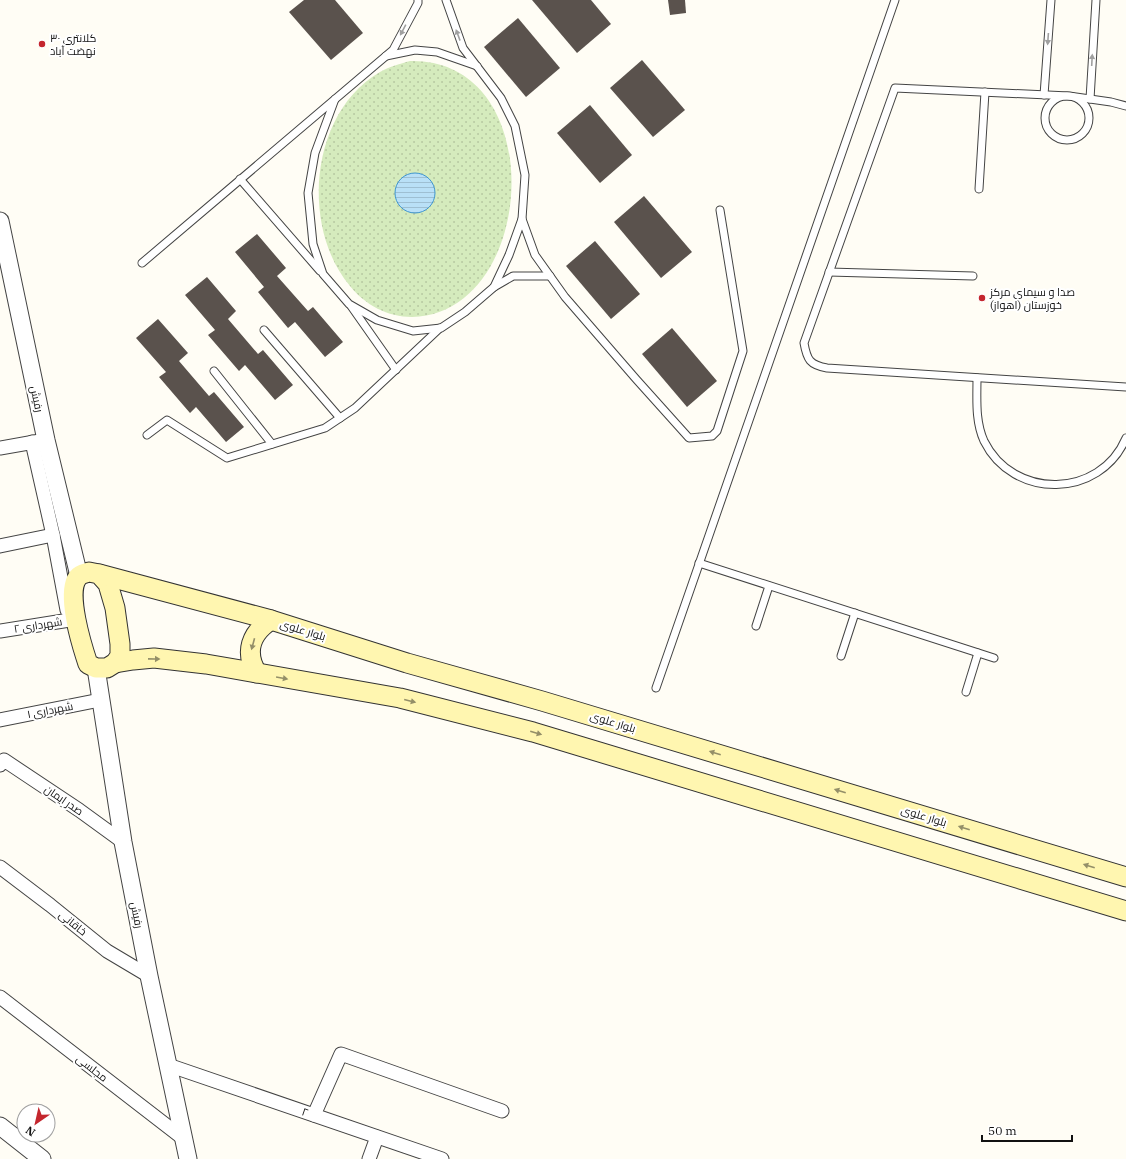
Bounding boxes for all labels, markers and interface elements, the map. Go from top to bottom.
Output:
one-way arrow [400,24,407,36]
one-way arrow [455,28,461,40]
place label: کلانتری ۳۰ نهضت آباد [50,31,96,58]
one-way arrow [1045,33,1052,45]
marker: کلانتری ۳۰ نهضت آباد [37,39,47,49]
one-way arrow [1089,53,1095,66]
place label: صدا و سیمای مرکز خوزستان (اهواز) [989,285,1075,312]
marker: صدا و سیمای مرکز خوزستان (اهواز) [977,293,987,303]
street label: رفیش [27,385,47,414]
street label: شهرداری ۲ [13,614,63,636]
street label: بلوار علوی [278,616,328,644]
one-way arrow [249,637,255,650]
one-way arrow [148,656,161,662]
one-way arrow [276,675,288,681]
one-way arrow [404,698,416,704]
street label: شهرداری ۱ [26,699,74,721]
street label: بلوار علوی [588,708,638,736]
one-way arrow [530,730,542,736]
one-way arrow [709,750,721,756]
street label: صدر ایمان [42,782,86,818]
one-way arrow [833,788,845,794]
street label: بلوار علوی [899,802,949,830]
one-way arrow [958,825,970,831]
one-way arrow [1082,863,1094,869]
street label: رفیش [128,901,146,929]
street label: خاقانی [56,908,90,938]
street label: مجلسی [73,1051,111,1085]
north arrow [16,1103,56,1143]
street label: ۲ [300,1104,310,1120]
scale bar [982,1117,1072,1143]
text: N [23,1123,38,1140]
text: 50 m [988,1123,1017,1138]

